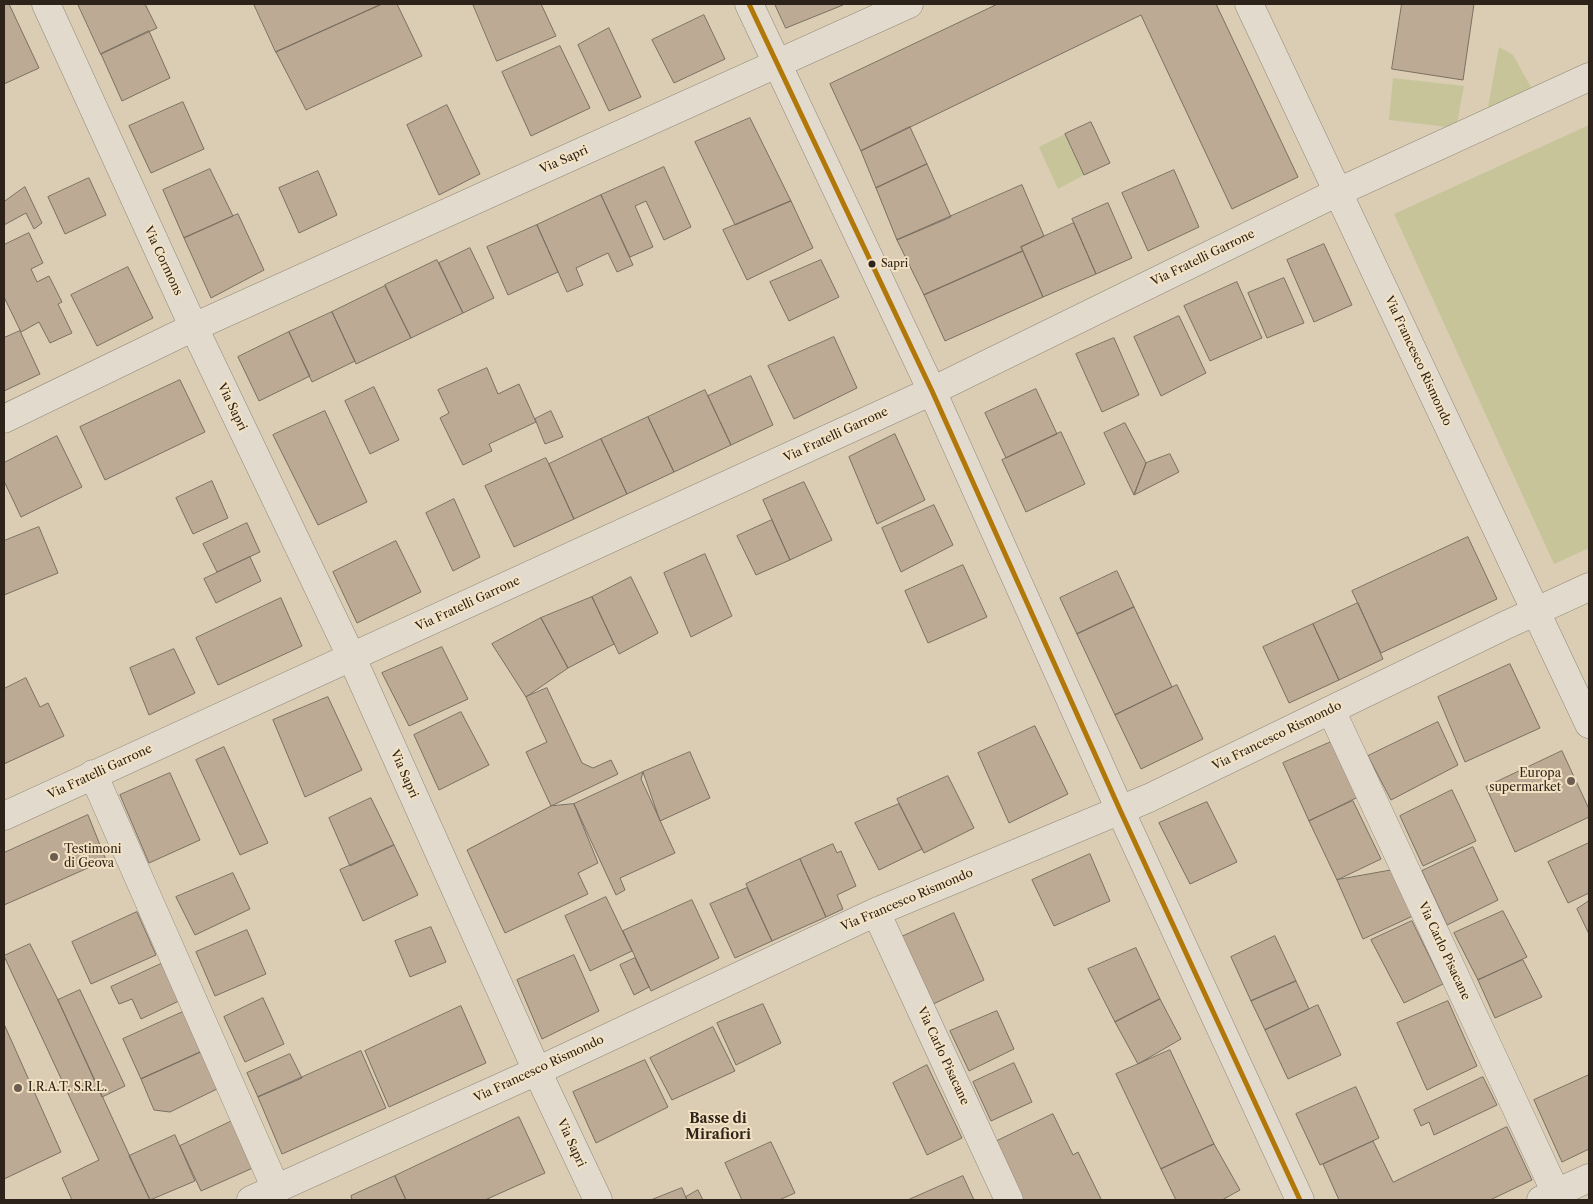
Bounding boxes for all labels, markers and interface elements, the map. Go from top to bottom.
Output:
street label: Via Sapri [538,143,590,177]
street label: Via Cormons [141,224,185,298]
street label: Via Fratelli Garrone [1149,227,1257,289]
place label: Sapri [881,257,908,271]
marker: Sapri [867,259,877,269]
street label: Via Francesco Rismondo [1381,294,1455,428]
street label: Via Sapri [214,381,250,433]
street label: Via Fratelli Garrone [782,405,890,465]
street label: Via Fratelli Garrone [414,574,522,634]
street label: Via Francesco Rismondo [1210,698,1344,774]
street label: Via Fratelli Garrone [46,742,154,802]
street label: Via Sapri [387,748,421,800]
place label: Europa supermarket [1489,767,1561,795]
marker: Europa supermarket [1565,775,1577,787]
place label: Testimoni di Geova [64,843,121,871]
marker: Testimoni di Geova [48,851,60,863]
street label: Via Francesco Rismondo [839,866,975,934]
street label: Via Carlo Pisacane [1415,900,1473,1002]
street label: Via Carlo Pisacane [914,1005,972,1107]
street label: Via Francesco Rismondo [472,1032,606,1106]
place label: I.R.A.T. S.R.L. [28,1081,107,1095]
marker: I.R.A.T. S.R.L. [12,1082,24,1094]
district label: Basse di Mirafiori [685,1111,751,1144]
street label: Via Sapri [554,1117,588,1169]

